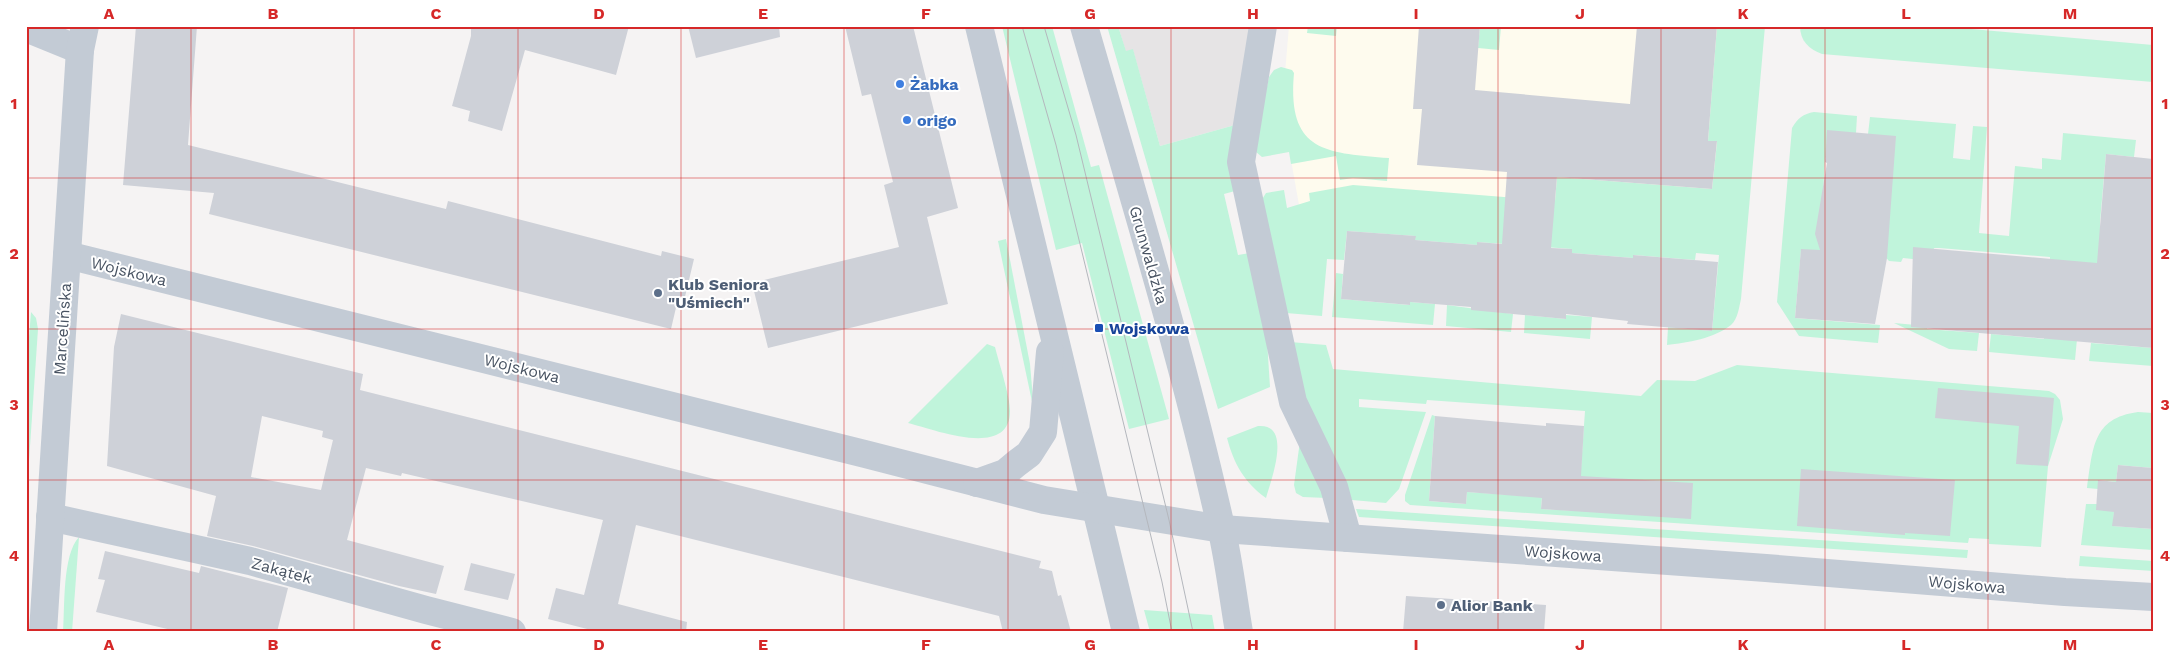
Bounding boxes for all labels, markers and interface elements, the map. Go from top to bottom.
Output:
text: A [104,4,115,23]
text: B [268,4,279,23]
text: C [431,4,442,23]
text: D [593,4,605,23]
text: E [758,4,768,23]
text: F [921,4,931,23]
text: G [1084,4,1096,23]
text: H [1247,4,1259,23]
text: I [1413,4,1419,23]
text: J [1575,4,1585,23]
text: K [1737,4,1749,23]
text: L [1901,4,1911,23]
text: M [2063,4,2077,23]
place label: Żabka [910,75,959,94]
marker: Żabka [894,78,906,90]
text: 1 [11,94,17,113]
text: 1 [2162,94,2168,113]
place label: origo [917,111,957,130]
marker: origo [901,114,913,126]
street label: Grunwaldzka [1125,204,1172,307]
text: 2 [9,244,19,263]
text: 2 [2160,244,2170,263]
street label: Wojskowa [89,253,169,290]
place label: Klub Seniora "Uśmiech" [668,275,769,312]
street label: Marcelińska [50,282,75,376]
marker: Klub Seniora "Uśmiech" [652,287,664,299]
place label: Wojskowa [1109,319,1190,338]
marker: Wojskowa [1093,322,1105,334]
street label: Wojskowa [482,350,562,387]
text: 3 [9,395,19,414]
text: 3 [2160,395,2170,414]
street label: Wojskowa [1524,541,1602,566]
text: 4 [9,546,19,565]
text: 4 [2160,546,2170,565]
street label: Zakątek [250,553,314,588]
street label: Wojskowa [1928,572,2006,597]
place label: Alior Bank [1451,596,1533,615]
marker: Alior Bank [1435,599,1447,611]
text: A [104,635,115,654]
text: B [268,635,279,654]
text: C [431,635,442,654]
text: D [593,635,605,654]
text: E [758,635,768,654]
text: F [921,635,931,654]
text: G [1084,635,1096,654]
text: H [1247,635,1259,654]
text: I [1413,635,1419,654]
text: J [1575,635,1585,654]
text: K [1737,635,1749,654]
text: L [1901,635,1911,654]
text: M [2063,635,2077,654]

